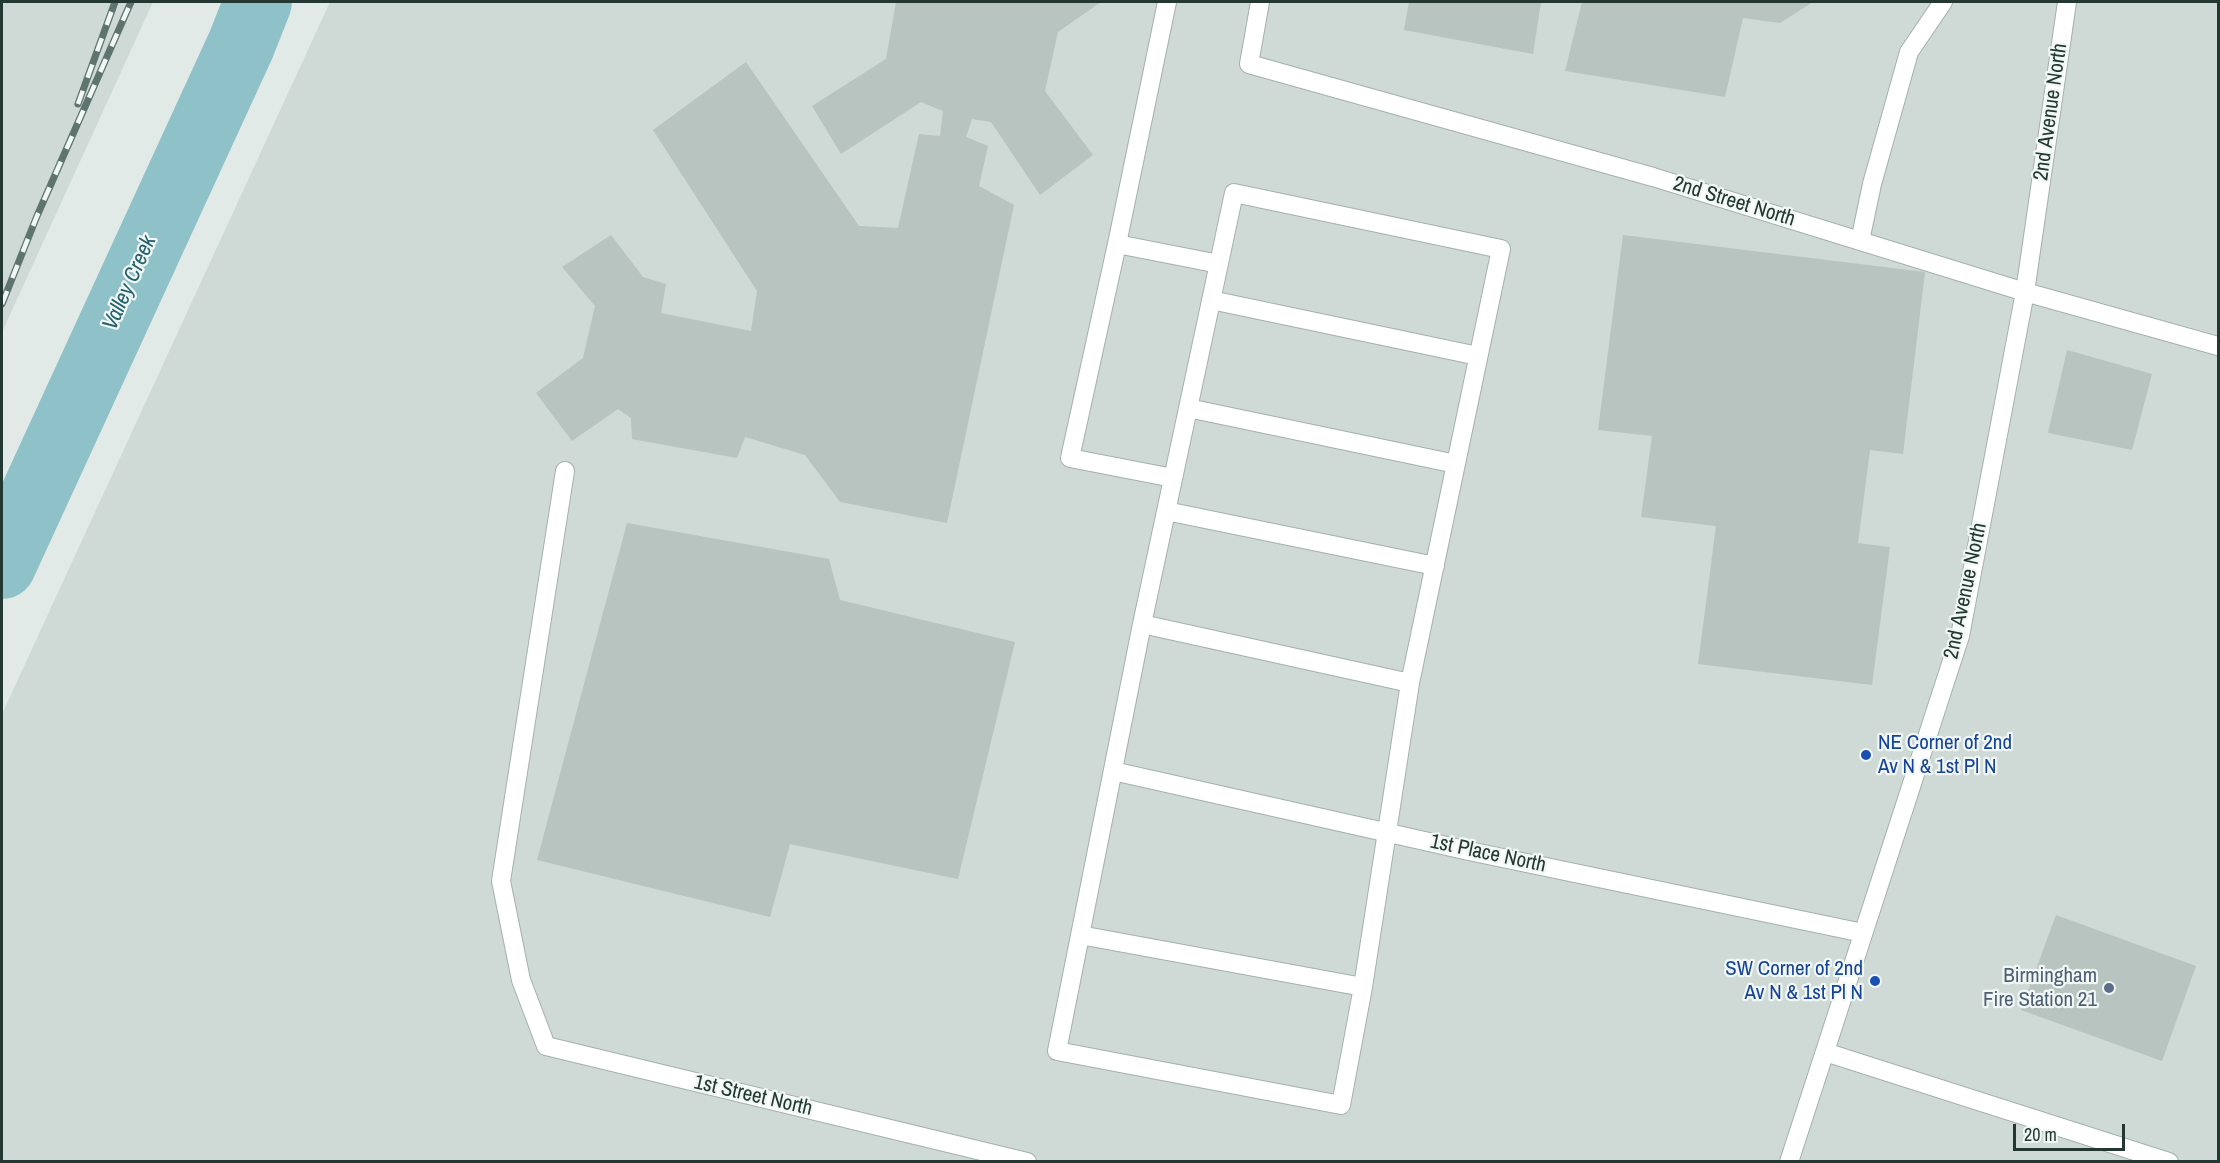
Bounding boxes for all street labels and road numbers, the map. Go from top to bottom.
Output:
street label: 2nd Avenue North [2029,42,2073,182]
street label: 2nd Street North [1670,171,1798,233]
street label: 2nd Avenue North [1939,521,1993,661]
street label: 1st Place North [1428,829,1548,879]
street label: 1st Street North [691,1070,815,1122]

